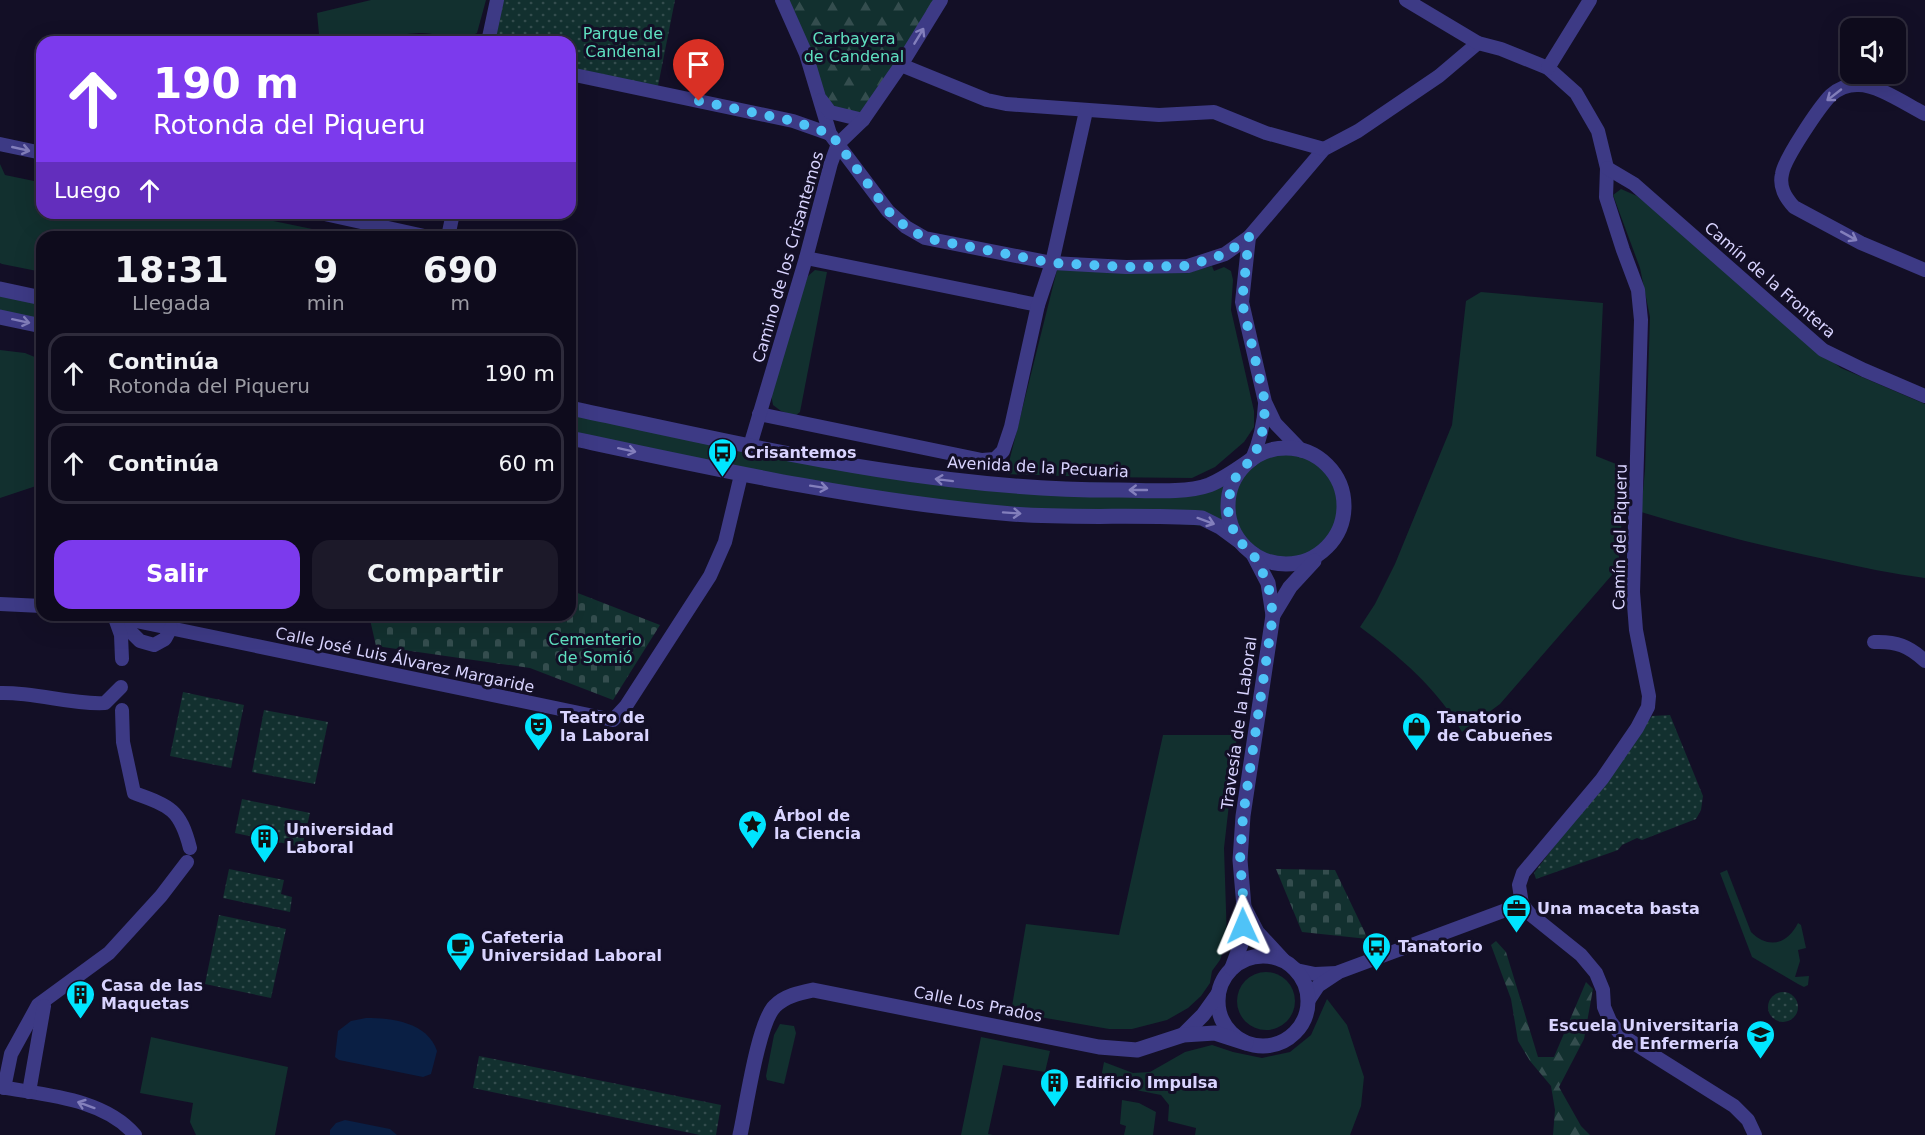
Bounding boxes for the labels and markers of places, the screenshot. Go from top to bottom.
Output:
pin [673,39,724,101]
bus stop icon: Crisantemos [707,436,739,478]
place label: Crisantemos [744,443,857,462]
place label: Teatro de la Laboral [560,708,649,745]
place label: Tanatorio de Cabueñes [1437,708,1553,745]
theatre icon: Teatro de la Laboral [523,710,555,752]
shop icon: Tanatorio de Cabueñes [1400,710,1432,752]
place label: Árbol de la Ciencia [774,806,861,843]
place icon: Árbol de la Ciencia [737,808,769,850]
place label: Universidad Laboral [286,820,394,857]
building icon: Universidad Laboral [249,822,281,864]
office icon: Una maceta basta [1500,892,1532,934]
place label: Una maceta basta [1537,899,1700,918]
place label: Cafeteria Universidad Laboral [481,928,662,965]
cafe icon: Cafeteria Universidad Laboral [444,930,476,972]
bus stop icon: Tanatorio [1361,930,1393,972]
place label: Tanatorio [1398,937,1483,956]
place label: Casa de las Maquetas [101,976,203,1013]
building icon: Casa de las Maquetas [64,978,96,1020]
place label: Escuela Universitaria de Enfermería [1548,1016,1739,1053]
school or university icon: Escuela Universitaria de Enfermería [1744,1018,1776,1060]
building icon: Edificio Impulsa [1038,1066,1070,1108]
place label: Edificio Impulsa [1075,1073,1218,1092]

